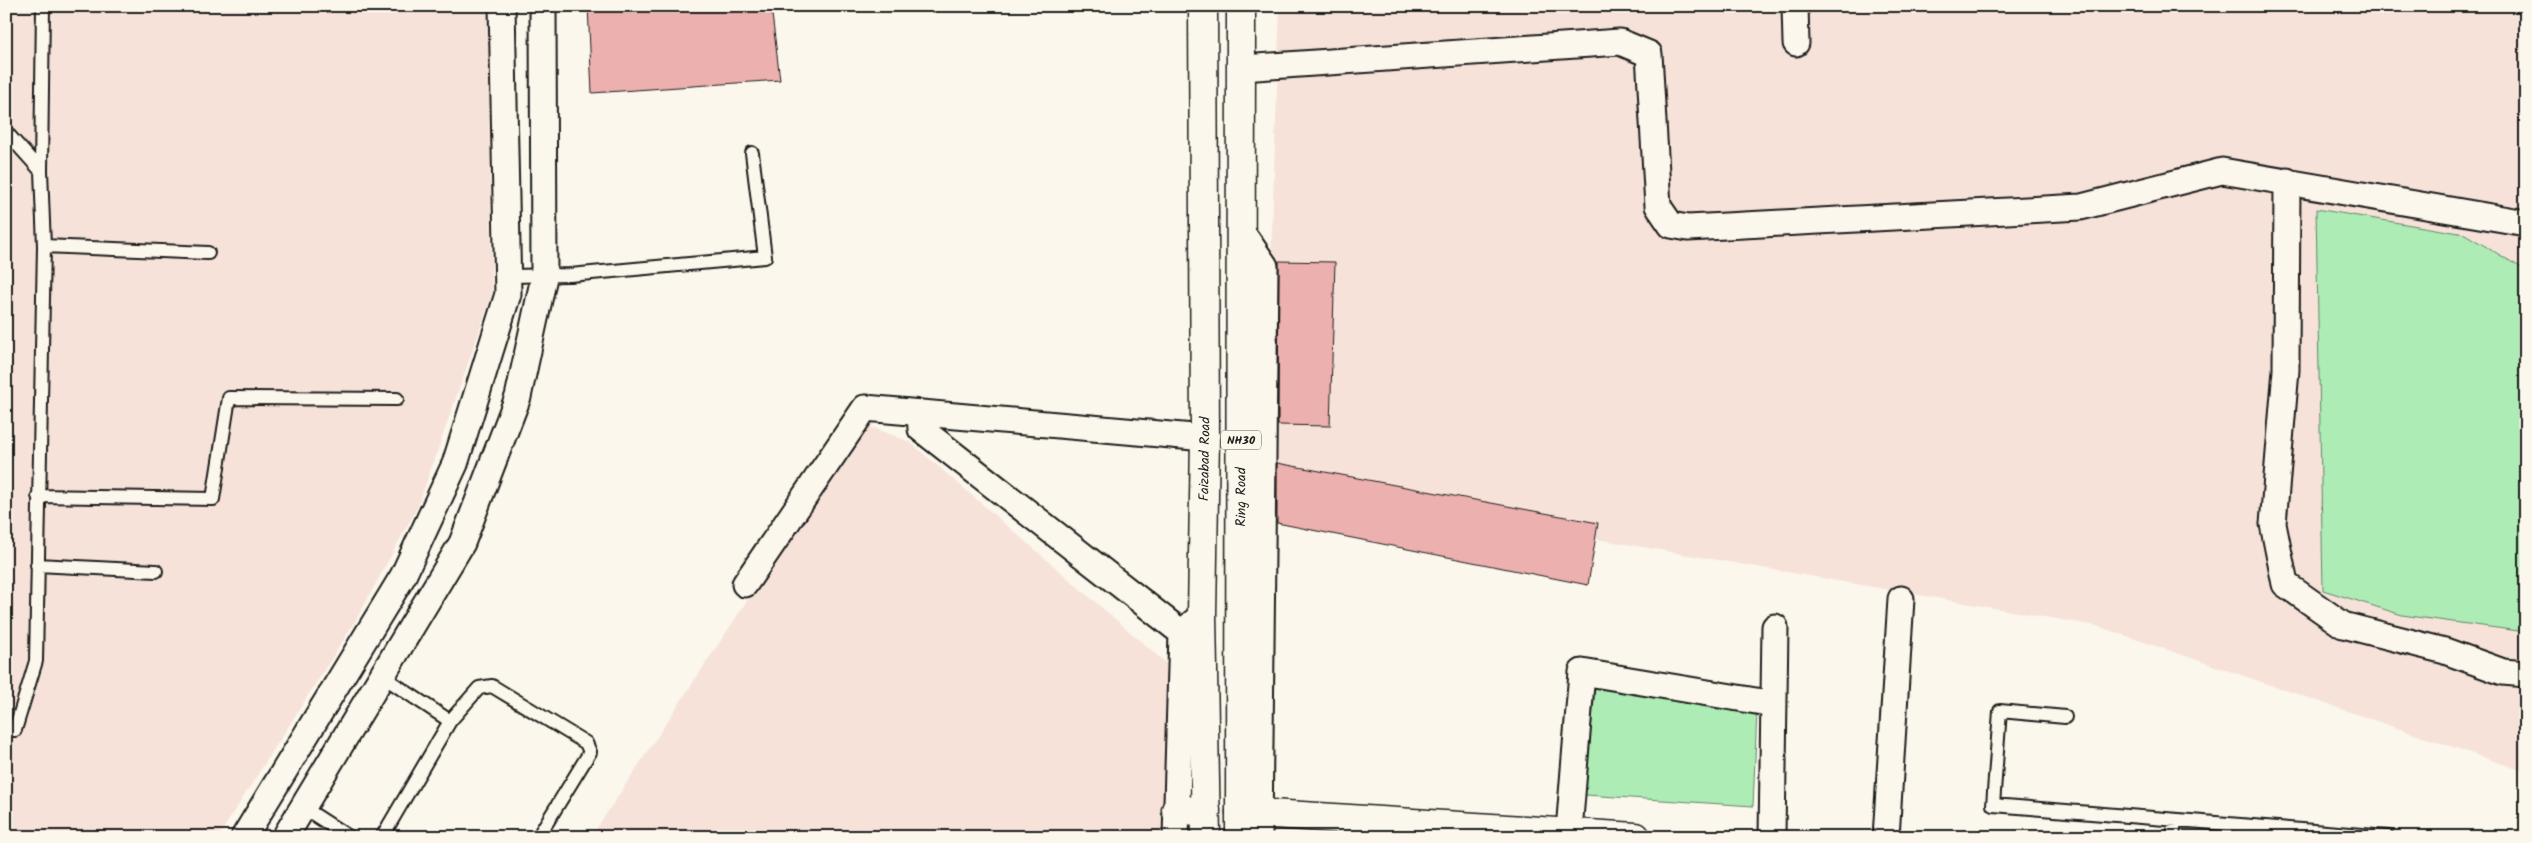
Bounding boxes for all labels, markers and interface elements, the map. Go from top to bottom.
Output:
street label: Faizabad Road [1193,416,1217,501]
road number: NH30 [1221,430,1261,450]
street label: Ring Road [1230,466,1252,527]

